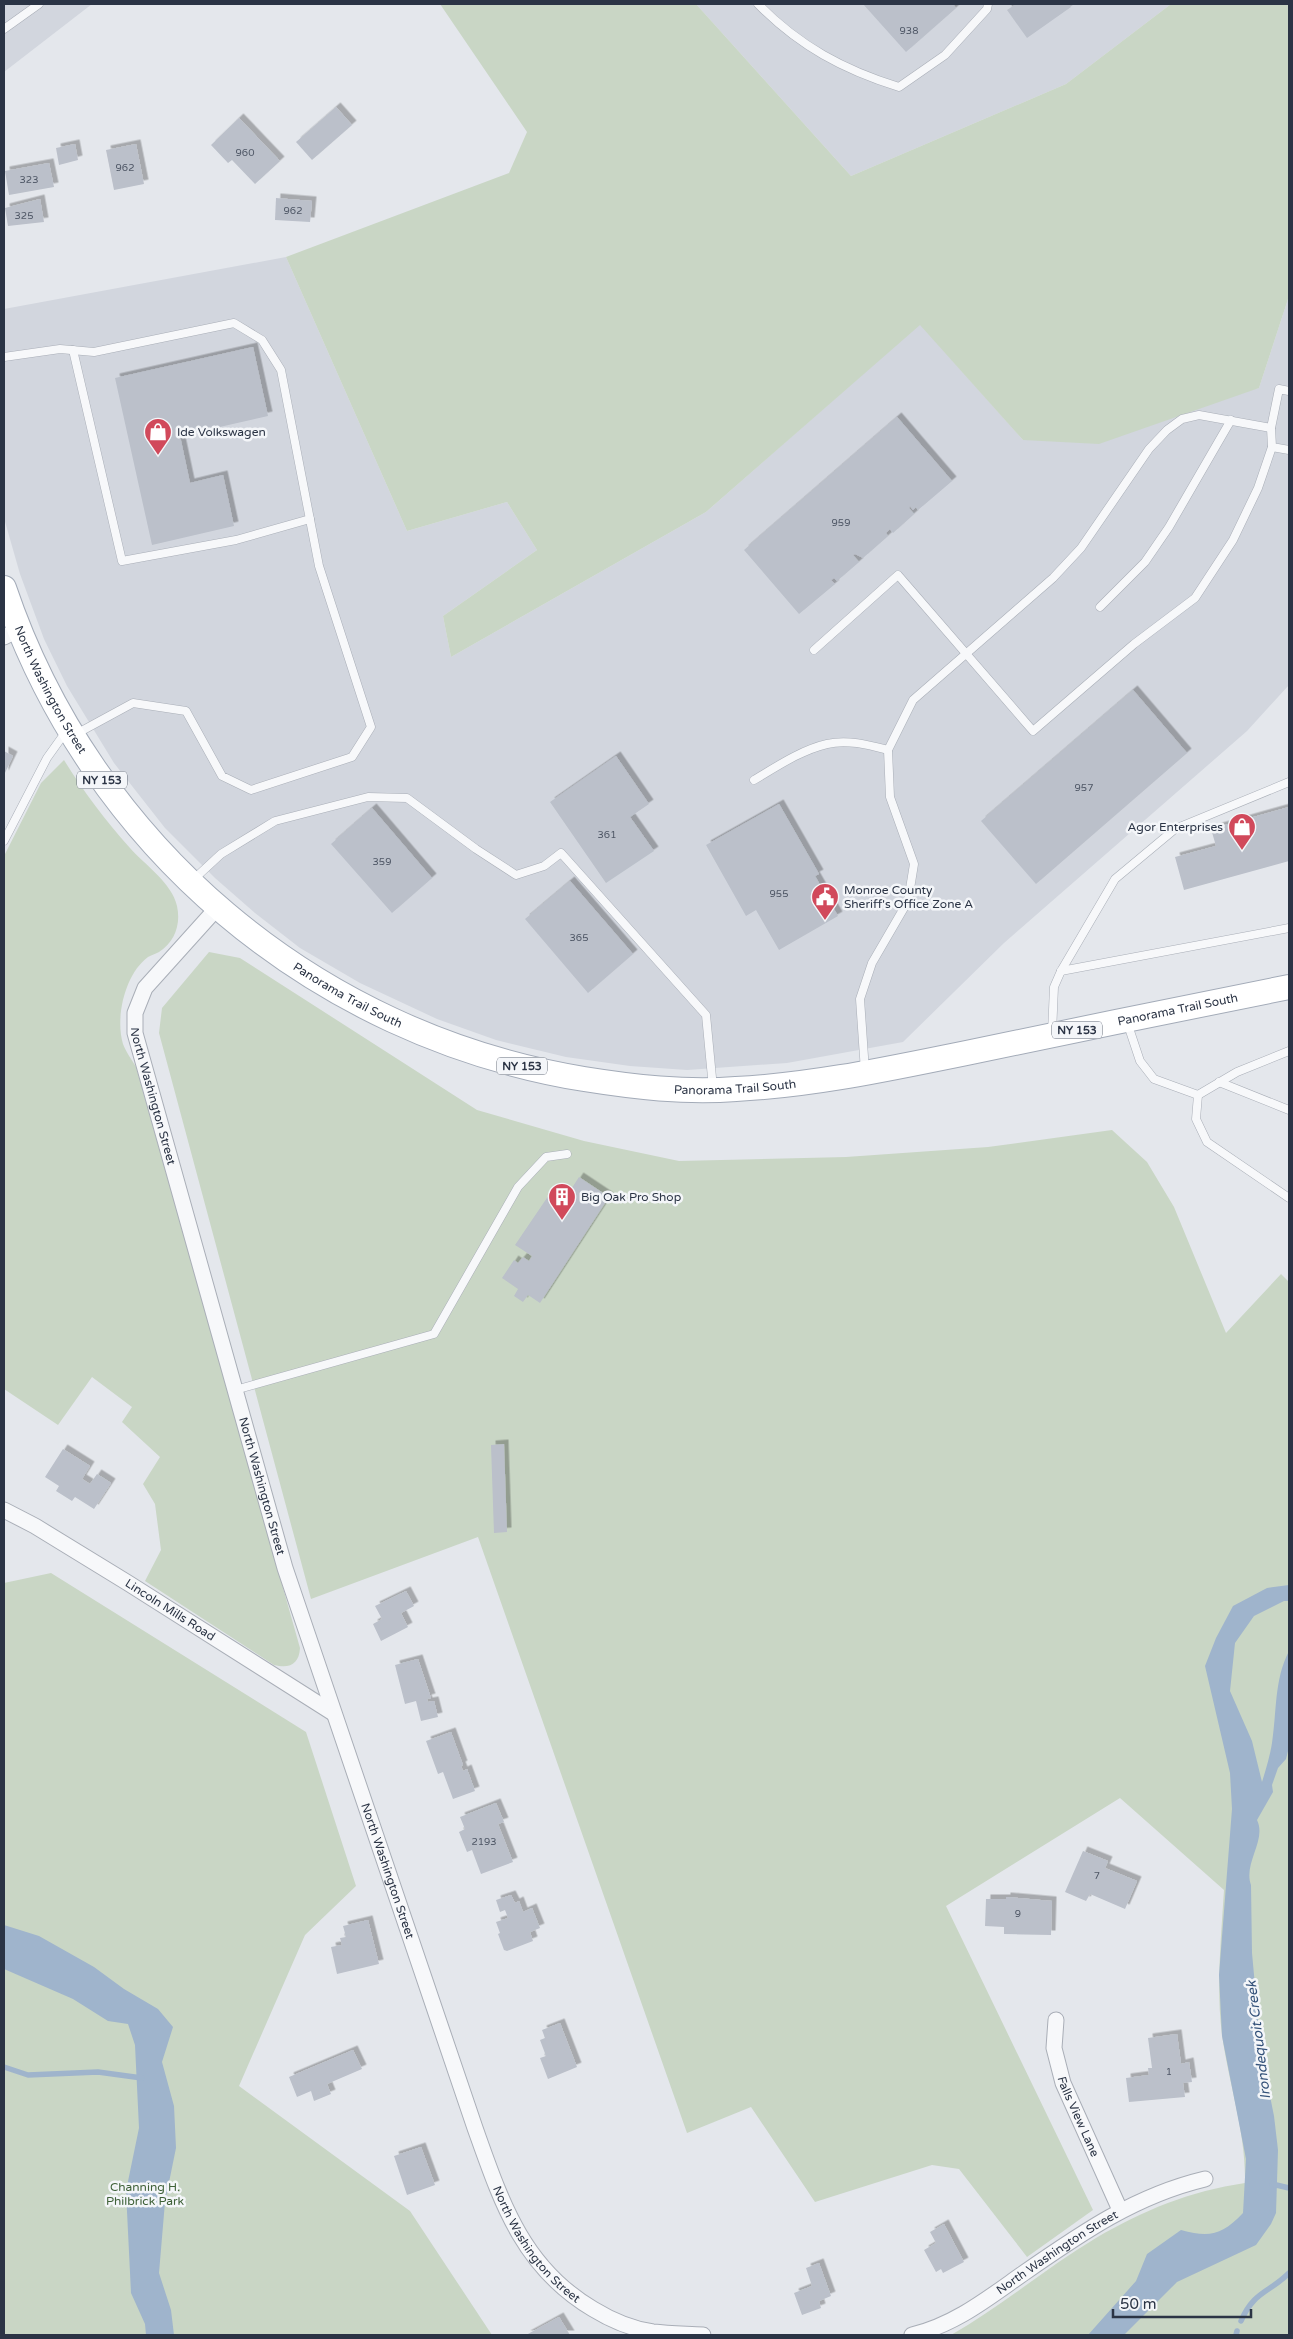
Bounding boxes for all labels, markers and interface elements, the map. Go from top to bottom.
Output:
house number: 938 [900,25,918,37]
house number: 960 [236,147,254,159]
house number: 962 [116,162,134,174]
house number: 323 [20,174,38,186]
house number: 962 [284,205,302,217]
house number: 325 [15,210,33,222]
shop icon: Ide Volkswagen [143,417,173,456]
place label: Ide Volkswagen [177,425,266,439]
house number: 959 [832,517,850,529]
street label: North Washington Street [12,624,90,757]
road number: NY 153 [77,772,127,788]
house number: 957 [1075,782,1093,794]
shop icon: Agor Enterprises [1227,812,1257,851]
place label: Agor Enterprises [1128,820,1223,834]
house number: 361 [598,829,616,841]
house number: 359 [373,856,391,868]
public building icon: Monroe County Sheriff's Office Zone A [810,882,840,921]
place label: Monroe County Sheriff's Office Zone A [844,883,973,911]
house number: 955 [770,888,788,900]
house number: 365 [570,932,588,944]
street label: Panorama Trail South [291,959,404,1031]
street label: Panorama Trail South [1116,990,1239,1029]
road number: NY 153 [1052,1022,1102,1038]
street label: North Washington Street [128,1027,179,1167]
road number: NY 153 [497,1058,547,1074]
street label: Panorama Trail South [674,1077,797,1097]
building icon: Big Oak Pro Shop [547,1182,577,1221]
place label: Big Oak Pro Shop [581,1190,681,1204]
street label: North Washington Street [236,1416,288,1557]
street label: Lincoln Mills Road [123,1576,218,1644]
street label: North Washington Street [358,1801,417,1941]
house number: 2193 [471,1836,497,1848]
house number: 7 [1094,1870,1100,1882]
house number: 9 [1015,1908,1021,1920]
water label: Irondequoit Creek [1243,1978,1274,2100]
house number: 1 [1166,2066,1172,2078]
street label: Falls View Lane [1055,2075,1102,2159]
park label: Channing H. Philbrick Park [106,2180,185,2208]
street label: North Washington Street [490,2184,583,2306]
street label: North Washington Street [994,2207,1120,2297]
scale bar [1113,2286,1250,2318]
text: 50 m [1120,2295,1157,2313]

